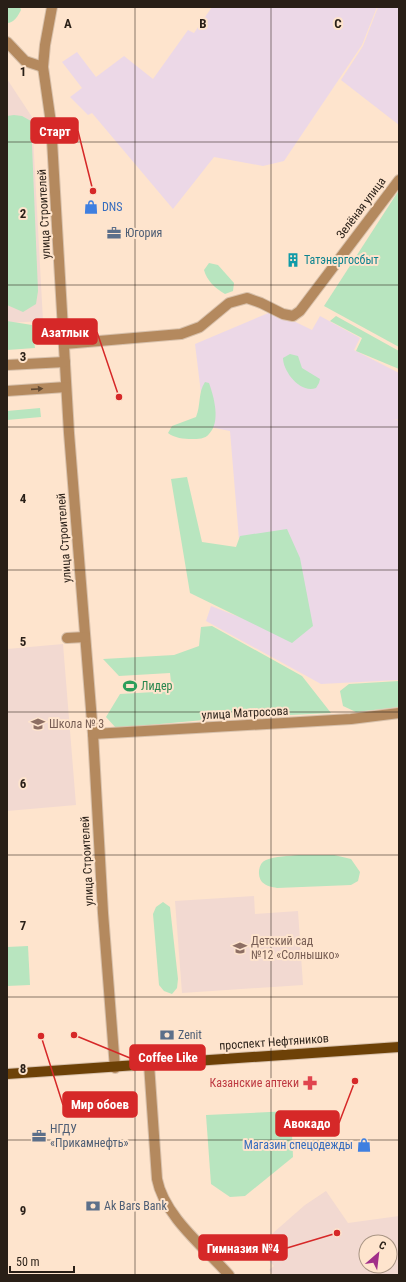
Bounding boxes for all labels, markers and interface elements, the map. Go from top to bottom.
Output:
text: A [64,16,72,31]
text: B [199,16,207,31]
text: C [334,16,342,31]
text: 1 [20,64,26,79]
callout: Старт [31,118,78,143]
text: Старт [39,124,71,139]
street label: улица Строителей [35,169,53,259]
street label: Зелёная улица [333,174,389,241]
shop icon: DNS [83,199,99,215]
place label: DNS [102,200,123,214]
text: 2 [20,206,27,221]
office icon: Югория [106,225,122,241]
place label: Югория [125,226,162,240]
building icon: Татэнергосбыт [285,252,301,268]
place label: Татэнергосбыт [304,253,379,267]
callout: Азатлык [33,319,97,344]
text: Азатлык [41,325,89,340]
text: 3 [20,349,26,364]
one-way arrow [31,385,43,392]
text: 4 [20,491,27,506]
street label: улица Строителей [54,493,74,583]
text: 5 [20,634,27,649]
sports icon: Лидер [122,678,138,694]
place label: Лидер [141,679,173,693]
street label: улица Матросова [201,704,289,722]
school or university icon: Школа № 3 [30,716,46,732]
place label: Школа № 3 [49,717,104,731]
text: 6 [20,776,27,791]
street label: улица Строителей [78,816,96,906]
text: 7 [20,918,27,933]
place label: Детский сад №12 «Солнышко» [251,934,340,962]
school or university icon: Детский сад №12 «Солнышко» [232,940,248,956]
bank icon: Zenit [159,1027,175,1043]
place label: Zenit [178,1028,202,1042]
street label: проспект Нефтяников [219,1031,329,1053]
callout: Coffee Like [130,1045,205,1070]
text: Coffee Like [138,1050,198,1065]
text: 8 [20,1061,26,1076]
pharmacy icon: Казанские аптеки [302,1075,318,1091]
place label: Казанские аптеки [210,1076,299,1090]
callout: Мир обоев [63,1092,137,1117]
text: Мир обоев [71,1097,129,1112]
callout: Авокадо [276,1111,339,1136]
text: Авокадо [283,1116,331,1131]
place label: НГДУ «Прикамнефть» [50,1122,128,1150]
office icon: НГДУ «Прикамнефть» [31,1128,47,1144]
shop icon: Магазин спецодежды [356,1137,372,1153]
place label: Магазин спецодежды [244,1138,353,1152]
bank icon: Ak Bars Bank [85,1198,101,1214]
place label: Ak Bars Bank [104,1199,167,1213]
text: 9 [20,1203,26,1218]
north arrow [358,1234,398,1274]
callout: Гимназия №4 [199,1235,287,1260]
text: С [377,1238,388,1253]
text: Гимназия №4 [207,1241,280,1256]
scale bar [10,1248,74,1274]
text: 50 m [16,1255,40,1269]

